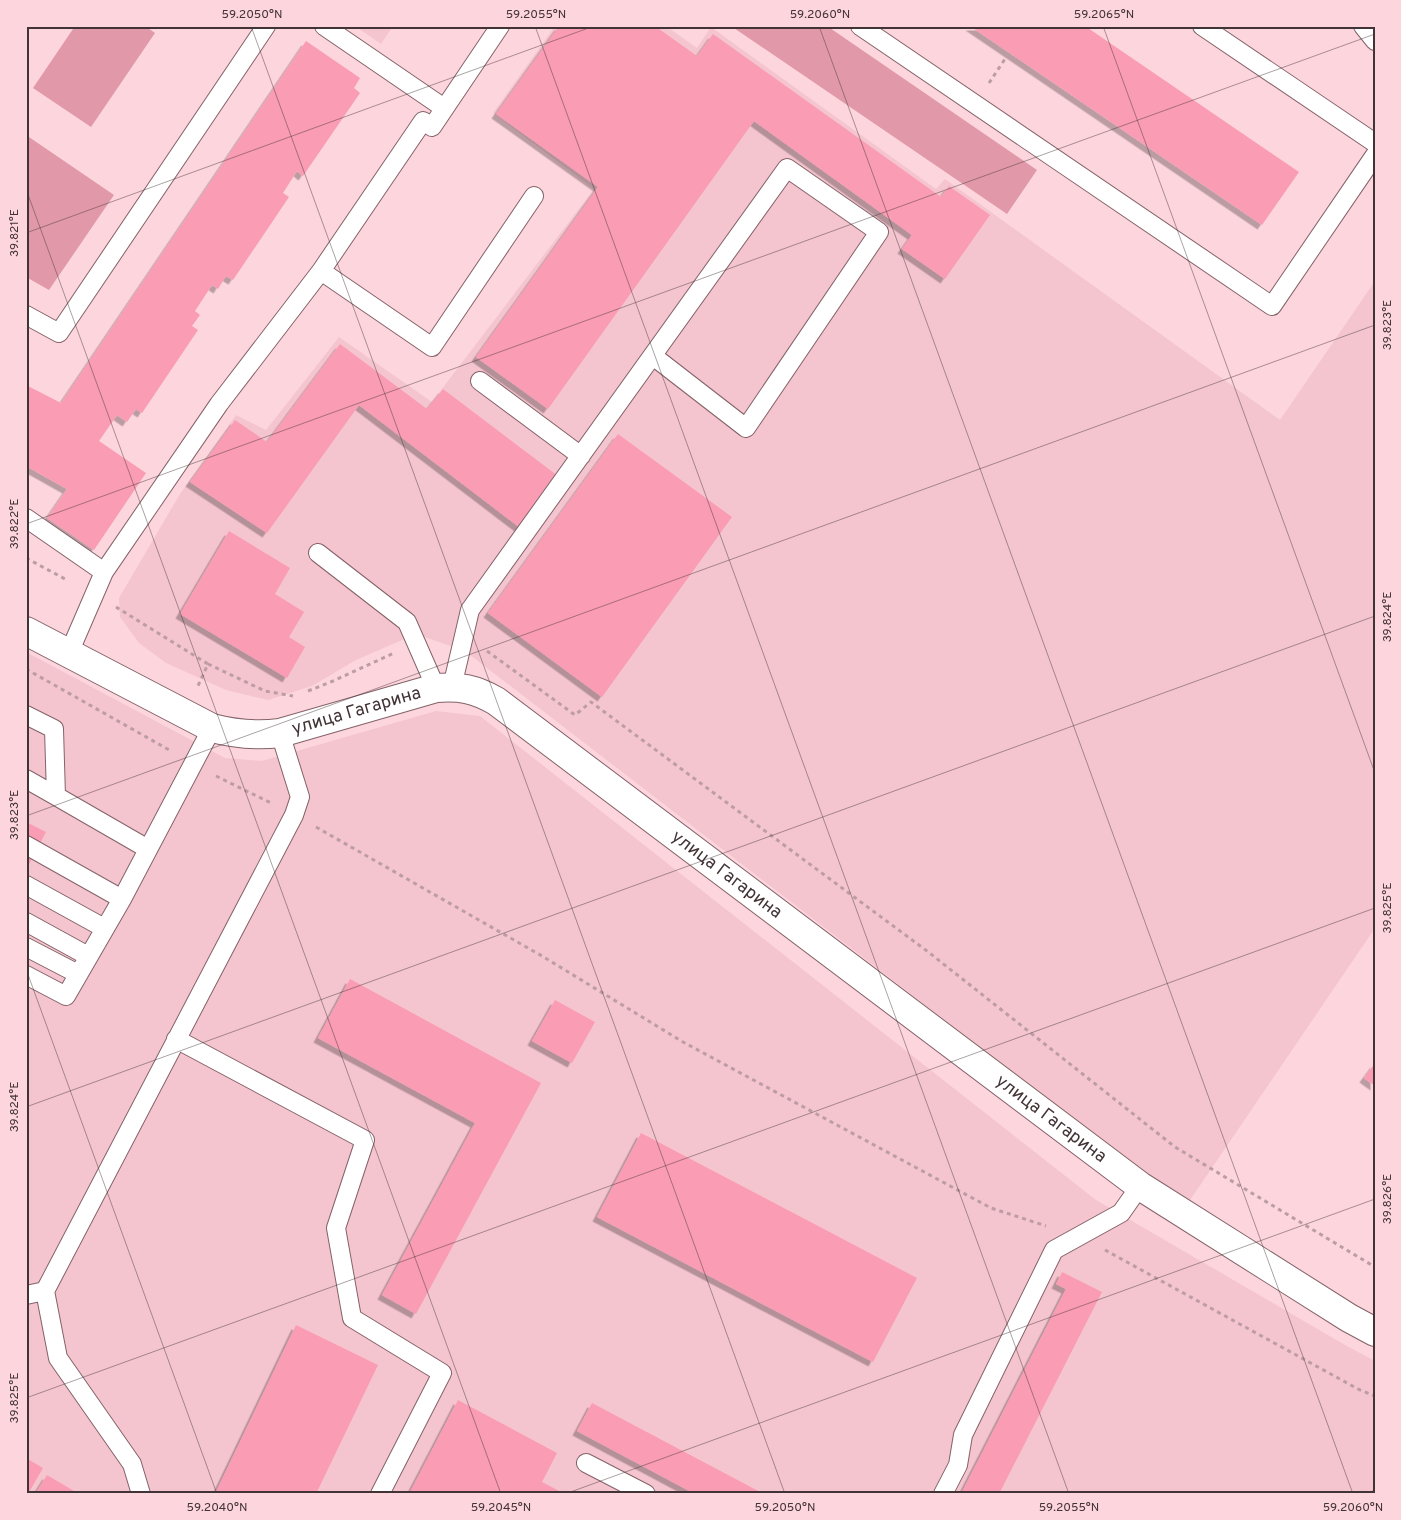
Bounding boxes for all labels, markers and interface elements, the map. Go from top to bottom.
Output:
text: 59.2050°N [222,7,282,23]
text: 59.2055°N [506,7,566,23]
text: 59.2060°N [790,7,850,23]
text: 59.2065°N [1074,7,1134,23]
text: 39.821°E [7,209,23,257]
text: 39.823°E [1380,300,1396,350]
text: 39.822°E [7,499,23,549]
text: 39.824°E [1380,592,1396,642]
street label: улица Гагарина [289,681,424,740]
text: 39.823°E [7,790,23,840]
street label: улица Гагарина [666,825,787,924]
text: 39.825°E [1380,883,1396,933]
street label: улица Гагарина [991,1070,1111,1168]
text: 39.824°E [7,1082,23,1132]
text: 39.826°E [1380,1174,1396,1224]
text: 39.825°E [7,1373,23,1423]
text: 59.2040°N [187,1500,247,1516]
text: 59.2045°N [471,1500,531,1516]
text: 59.2050°N [755,1500,815,1516]
text: 59.2055°N [1039,1500,1099,1516]
text: 59.2060°N [1323,1500,1383,1516]

